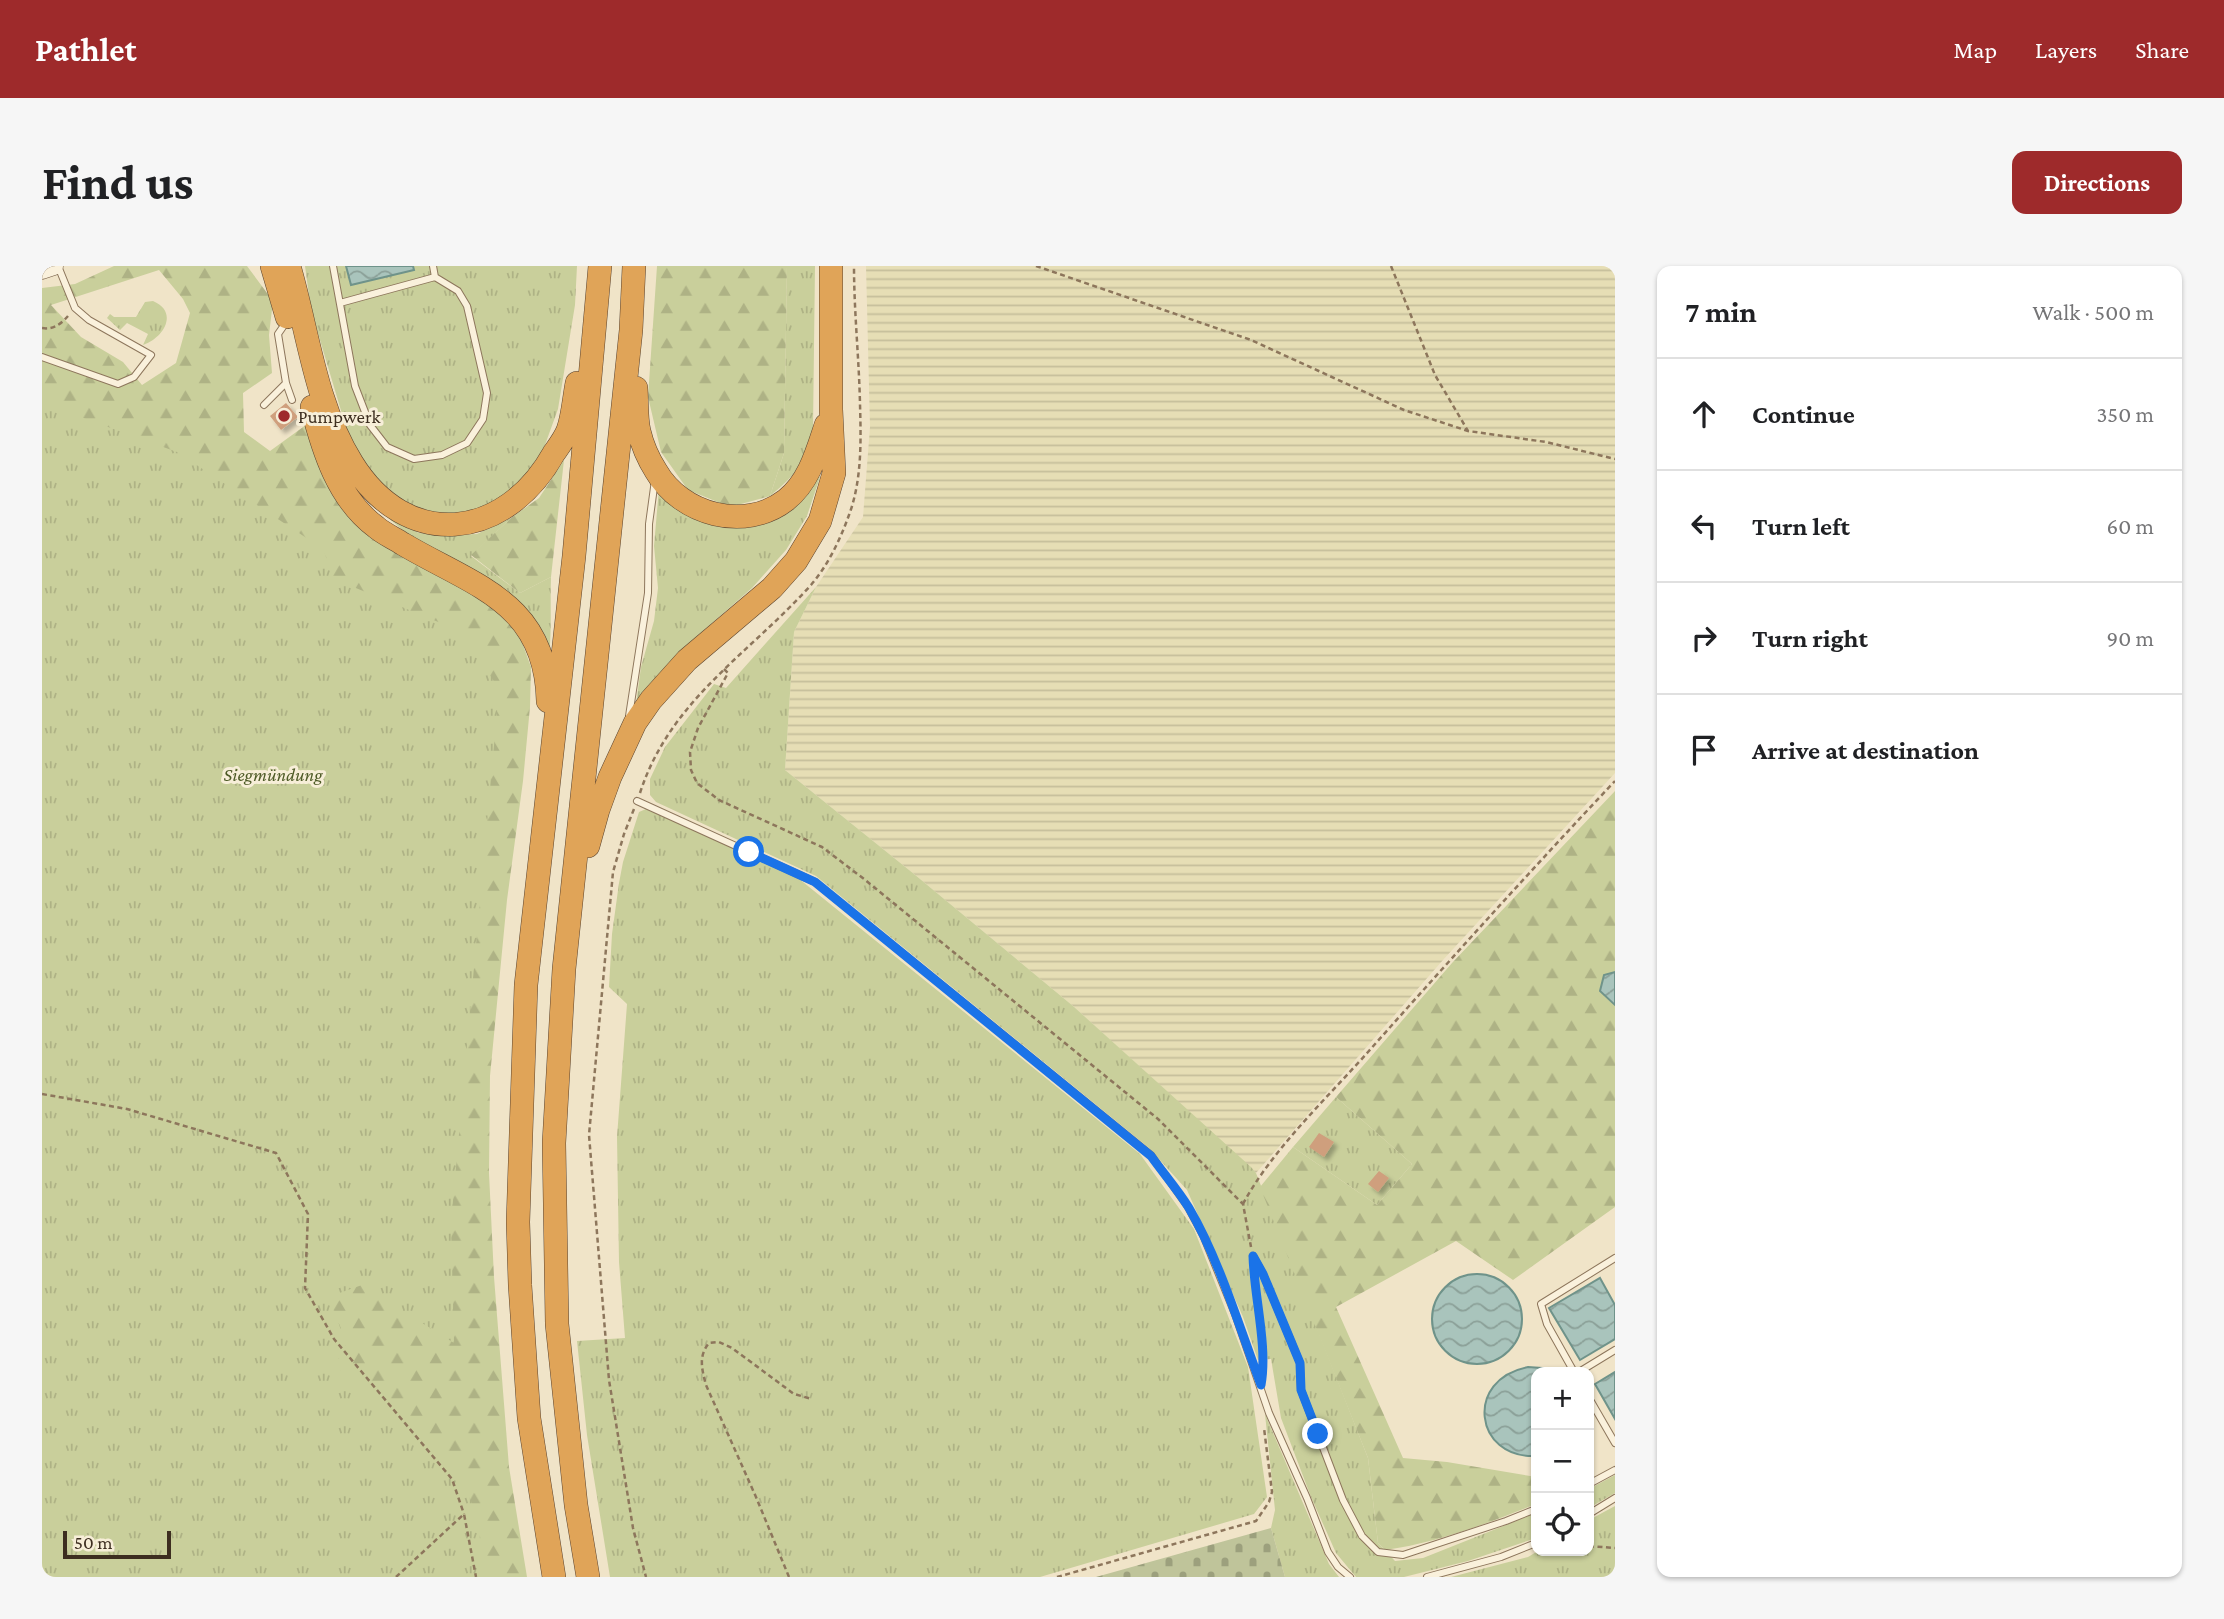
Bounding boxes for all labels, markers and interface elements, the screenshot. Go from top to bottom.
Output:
text: Pathlet [35,31,137,68]
text: Map [1953,36,1997,63]
text: Layers [2035,36,2097,63]
text: Share [2135,36,2189,63]
button: Directions [2012,151,2182,214]
text: Find us [42,155,194,210]
text: 7 min [1685,295,1757,328]
text: Walk · 500 m [2032,299,2154,325]
icon: ahead [1685,395,1723,433]
text: Continue [1752,400,1855,429]
text: 350 m [2096,401,2154,427]
place label: Pumpwerk [298,406,382,427]
marker: Pumpwerk [276,408,292,424]
icon: left [1685,507,1723,545]
text: Turn left [1752,512,1850,541]
text: 60 m [2107,513,2154,539]
icon: right [1685,619,1723,657]
text: Turn right [1752,624,1868,653]
text: 90 m [2107,625,2154,651]
icon: arrive [1685,731,1723,769]
text: Arrive at destination [1752,736,1979,765]
park label: Siegmündung [223,764,323,785]
route start [733,836,764,867]
map controls [1531,1367,1594,1556]
button: + [1531,1367,1594,1430]
route end [1302,1418,1333,1449]
button: − [1531,1430,1594,1493]
button: locate [1531,1493,1594,1556]
scale bar [63,1528,172,1560]
text: 50 m [74,1532,113,1553]

